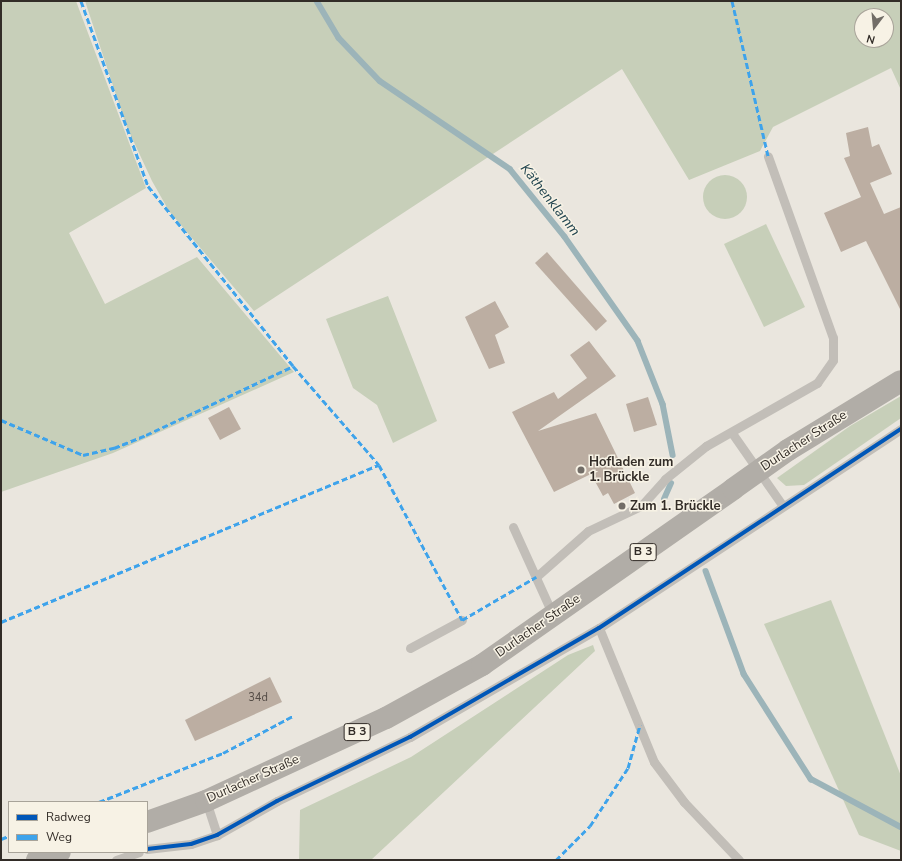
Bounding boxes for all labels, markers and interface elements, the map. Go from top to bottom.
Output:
north arrow [854,8,894,48]
text: N [865,31,877,47]
water label: Käthenklamm [517,161,583,239]
street label: Durlacher Straße [758,407,850,475]
place label: Hofladen zum 1. Brückle [589,455,674,486]
marker: Hofladen zum 1. Brückle [576,465,586,475]
place label: Zum 1. Brückle [630,498,721,514]
marker: Zum 1. Brückle [617,501,627,511]
road number: B 3 [629,542,657,562]
street label: Durlacher Straße [493,591,583,661]
house number: 34d [248,691,268,705]
road number: B 3 [343,722,371,742]
street label: Durlacher Straße [204,752,302,806]
legend [8,801,148,853]
text: Radweg [46,809,91,825]
text: Weg [46,829,72,845]

